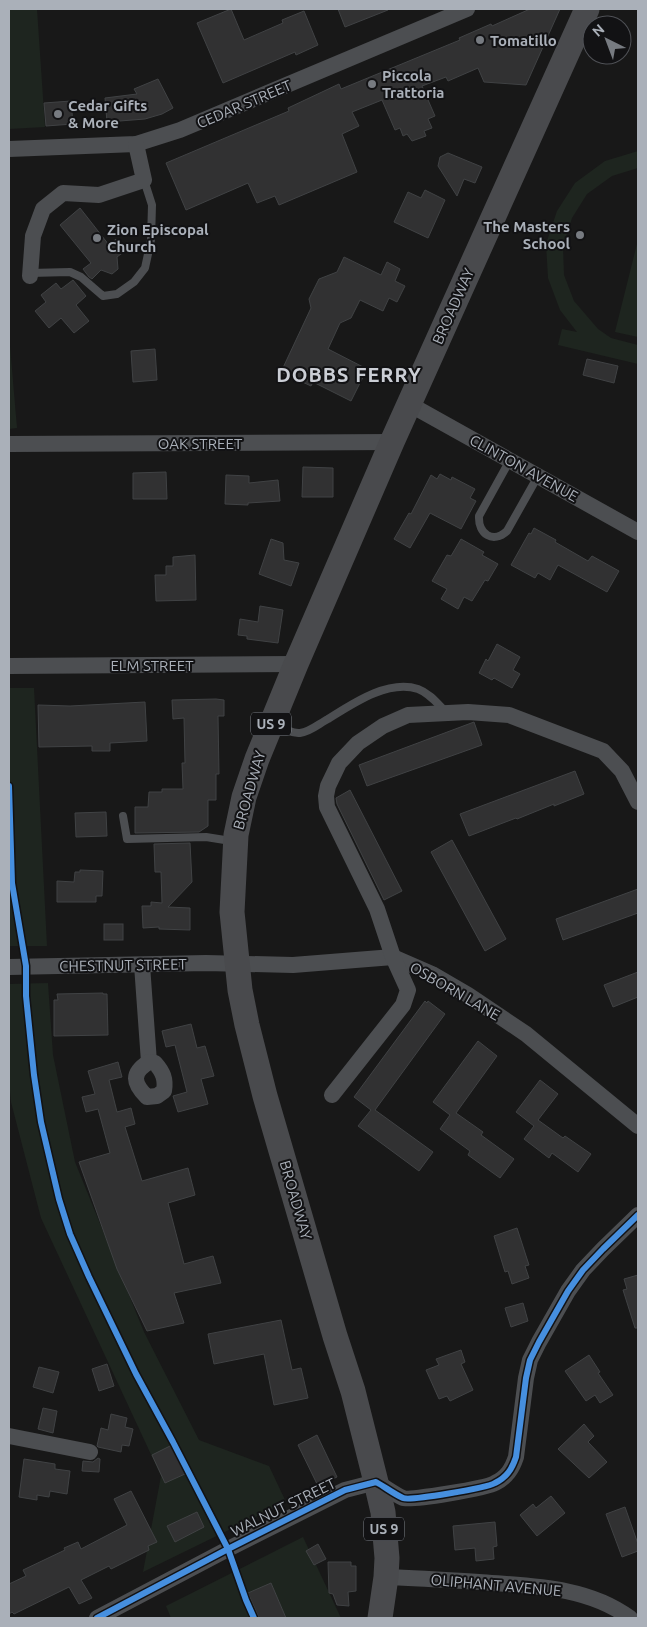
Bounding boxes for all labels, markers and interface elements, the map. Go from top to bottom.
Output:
north arrow [582,15,632,65]
text: N [589,21,608,40]
place label: Tomatillo [490,32,557,49]
marker: Tomatillo [474,34,486,46]
place label: Piccola Trattoria [382,67,445,101]
street label: CEDAR STREET [194,76,295,132]
marker: Piccola Trattoria [366,78,378,90]
place label: Cedar Gifts & More [68,97,147,131]
marker: Cedar Gifts & More [52,108,64,120]
place label: The Masters School [483,218,570,252]
place label: Zion Episcopal Church [107,221,209,255]
marker: The Masters School [574,229,586,241]
marker: Zion Episcopal Church [91,232,103,244]
street label: BROADWAY [429,265,477,347]
district label: DOBBS FERRY [276,363,422,386]
street label: CLINTON AVENUE [467,431,581,505]
street label: OAK STREET [158,435,243,452]
street label: ELM STREET [110,657,194,674]
road number: US 9 [251,712,291,736]
street label: BROADWAY [230,748,269,832]
street label: CHESTNUT STREET [59,955,188,975]
street label: OSBORN LANE [407,958,503,1024]
street label: BROADWAY [277,1158,316,1242]
street label: WALNUT STREET [228,1474,339,1540]
road number: US 9 [364,1518,404,1540]
street label: OLIPHANT AVENUE [430,1571,562,1599]

